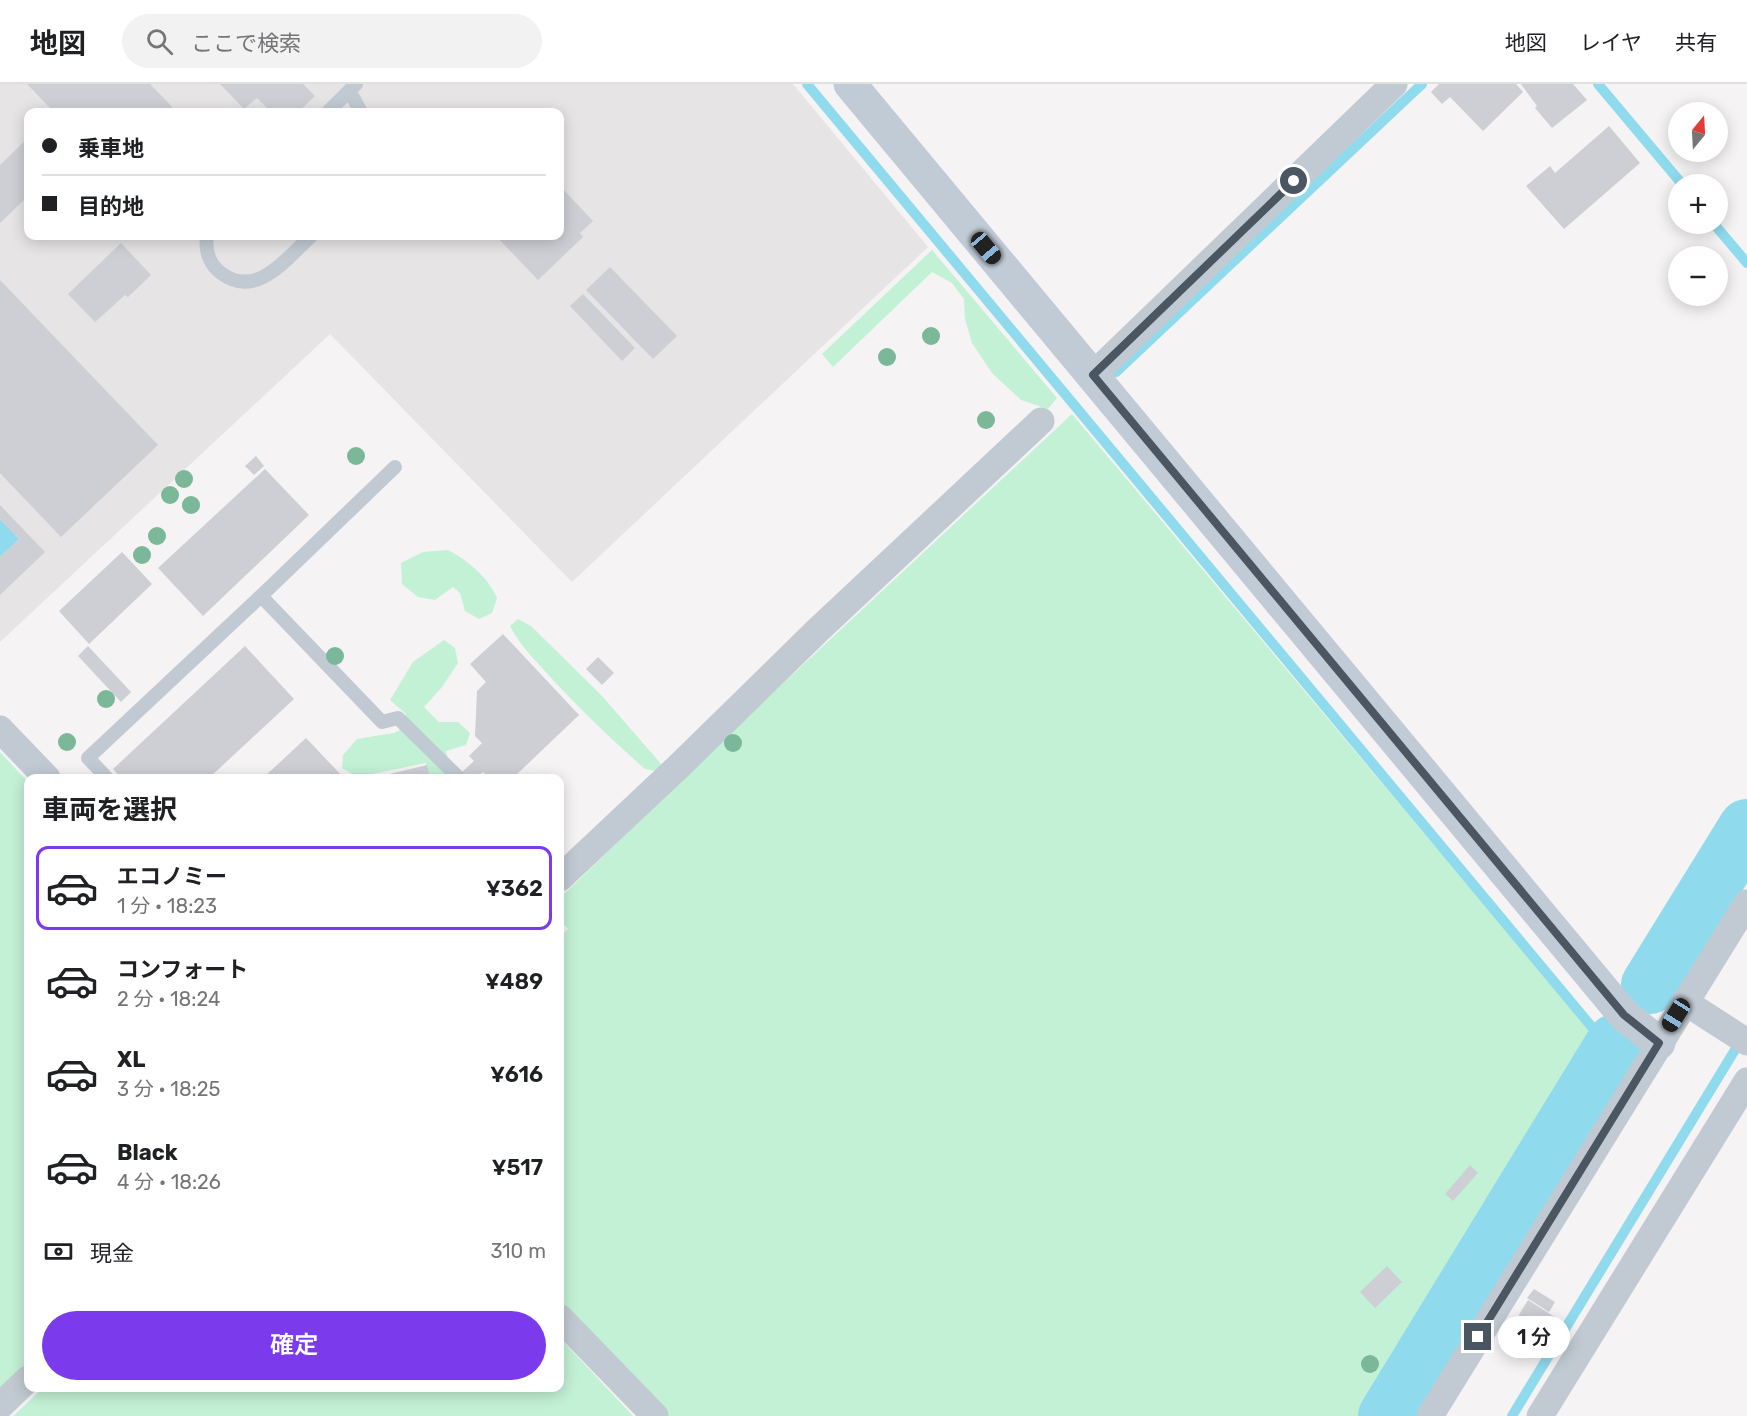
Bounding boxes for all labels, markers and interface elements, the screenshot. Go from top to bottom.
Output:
search box [122,14,542,68]
icon: search [143,25,176,58]
text: 地図 [30,27,86,60]
text: ここで検索 [191,30,301,57]
text: 地図 [1505,30,1547,55]
text: レイヤ [1580,30,1642,55]
text: 共有 [1675,30,1717,55]
north arrow [1668,102,1728,162]
map controls [1668,102,1728,306]
text: 乗車地 [78,135,144,162]
route start [1280,167,1307,194]
button: + [1668,174,1728,234]
text: 目的地 [78,193,144,220]
car [968,228,1004,268]
button: − [1668,246,1728,306]
text: 車両を選択 [42,794,177,826]
icon: car [45,861,99,915]
text: エコノミー [117,863,227,890]
text: ¥362 [486,875,543,902]
text: 1 分 · 18:23 [117,894,217,918]
icon: car [45,954,99,1008]
text: コンフォート [117,956,248,983]
text: ¥489 [485,968,543,995]
text: 2 分 · 18:24 [117,987,220,1011]
car [1659,995,1693,1035]
text: XL [117,1046,145,1073]
icon: car [45,1047,99,1101]
text: ¥616 [490,1061,543,1088]
text: 3 分 · 18:25 [117,1077,220,1101]
text: Black [117,1139,178,1166]
icon: car [45,1140,99,1194]
text: ¥517 [492,1154,543,1181]
text: 4 分 · 18:26 [117,1170,221,1194]
icon: cash [42,1235,75,1268]
text: 310 m [490,1239,546,1263]
text: 現金 [90,1240,134,1267]
button: 確定 [42,1311,546,1380]
callout: 1 分 [1499,1316,1571,1358]
route end [1464,1323,1491,1350]
text: 1 分 [1517,1325,1551,1349]

